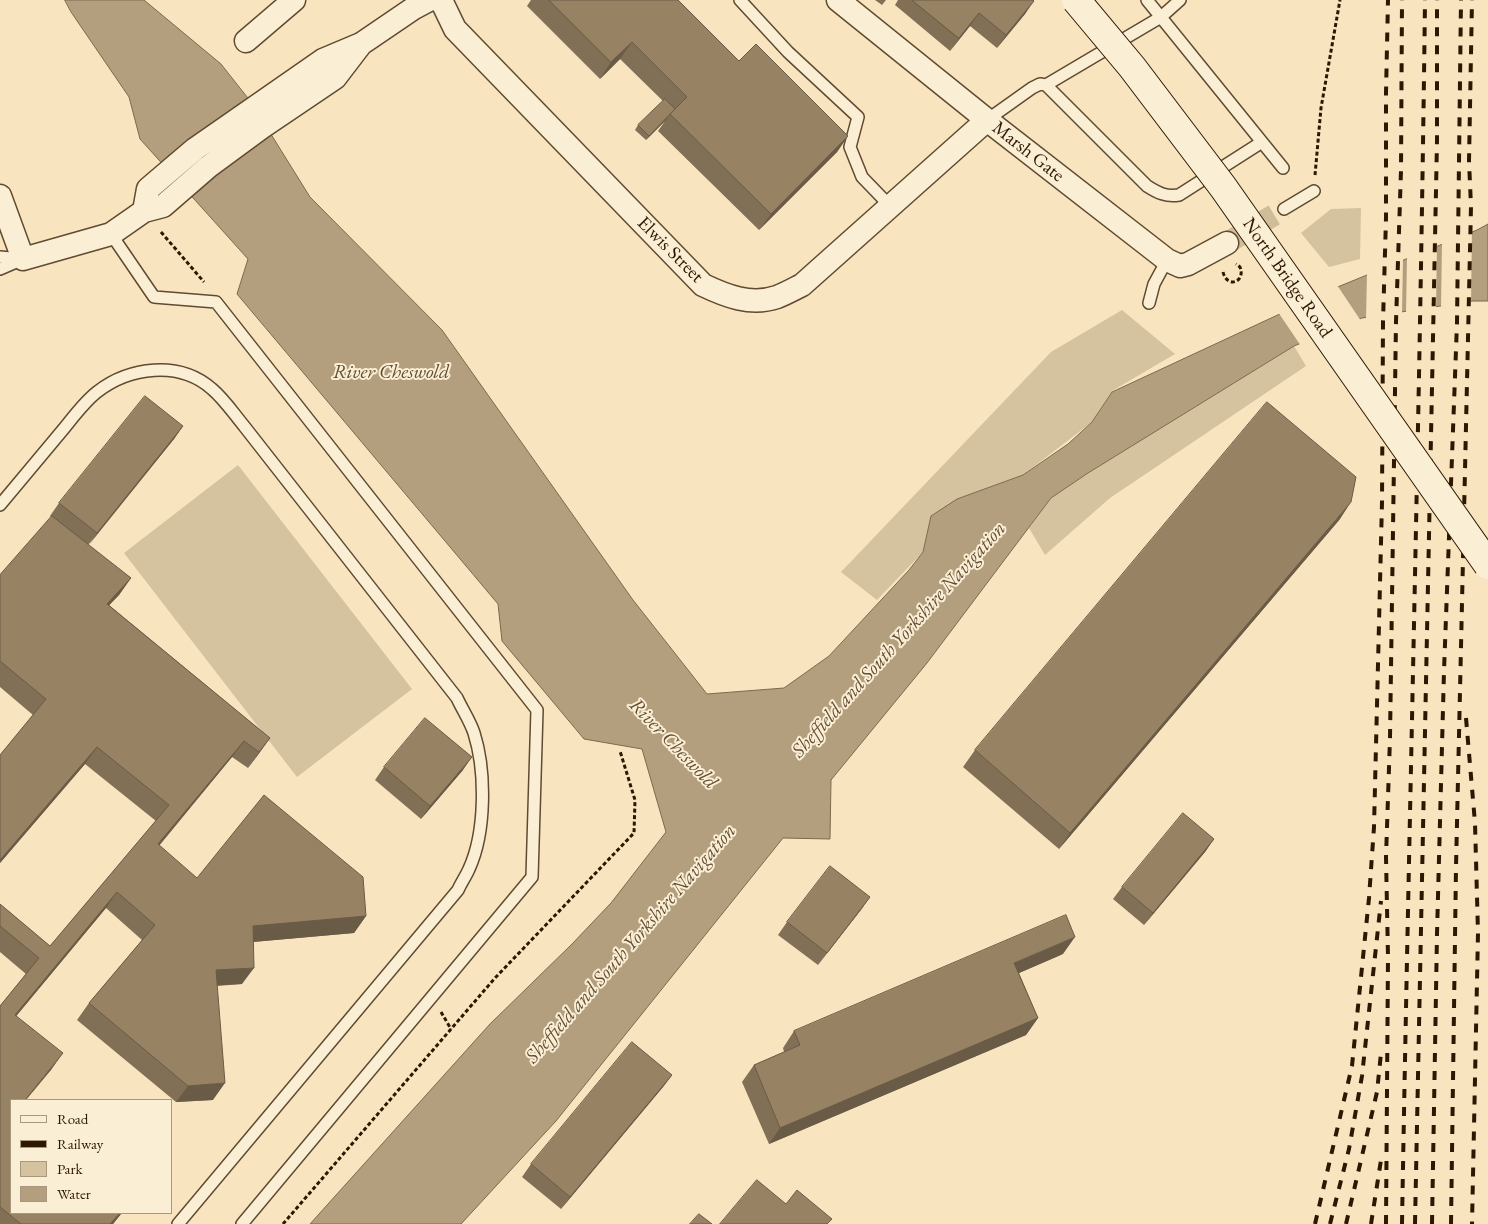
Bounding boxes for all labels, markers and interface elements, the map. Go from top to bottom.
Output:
street label: Marsh Gate [987,117,1069,187]
street label: Elwis Street [632,212,708,288]
street label: North Bridge Road [1237,214,1337,342]
water label: River Cheswold [333,361,449,385]
water label: Sheffield and South Yorkshire Navigation [787,517,1011,763]
water label: River Cheswold [624,694,722,794]
water label: Sheffield and South Yorkshire Navigation [521,820,741,1068]
legend [10,1099,172,1214]
text: Road [57,1109,88,1128]
text: Railway [57,1134,103,1153]
text: Park [57,1159,83,1178]
text: Water [57,1184,91,1203]

